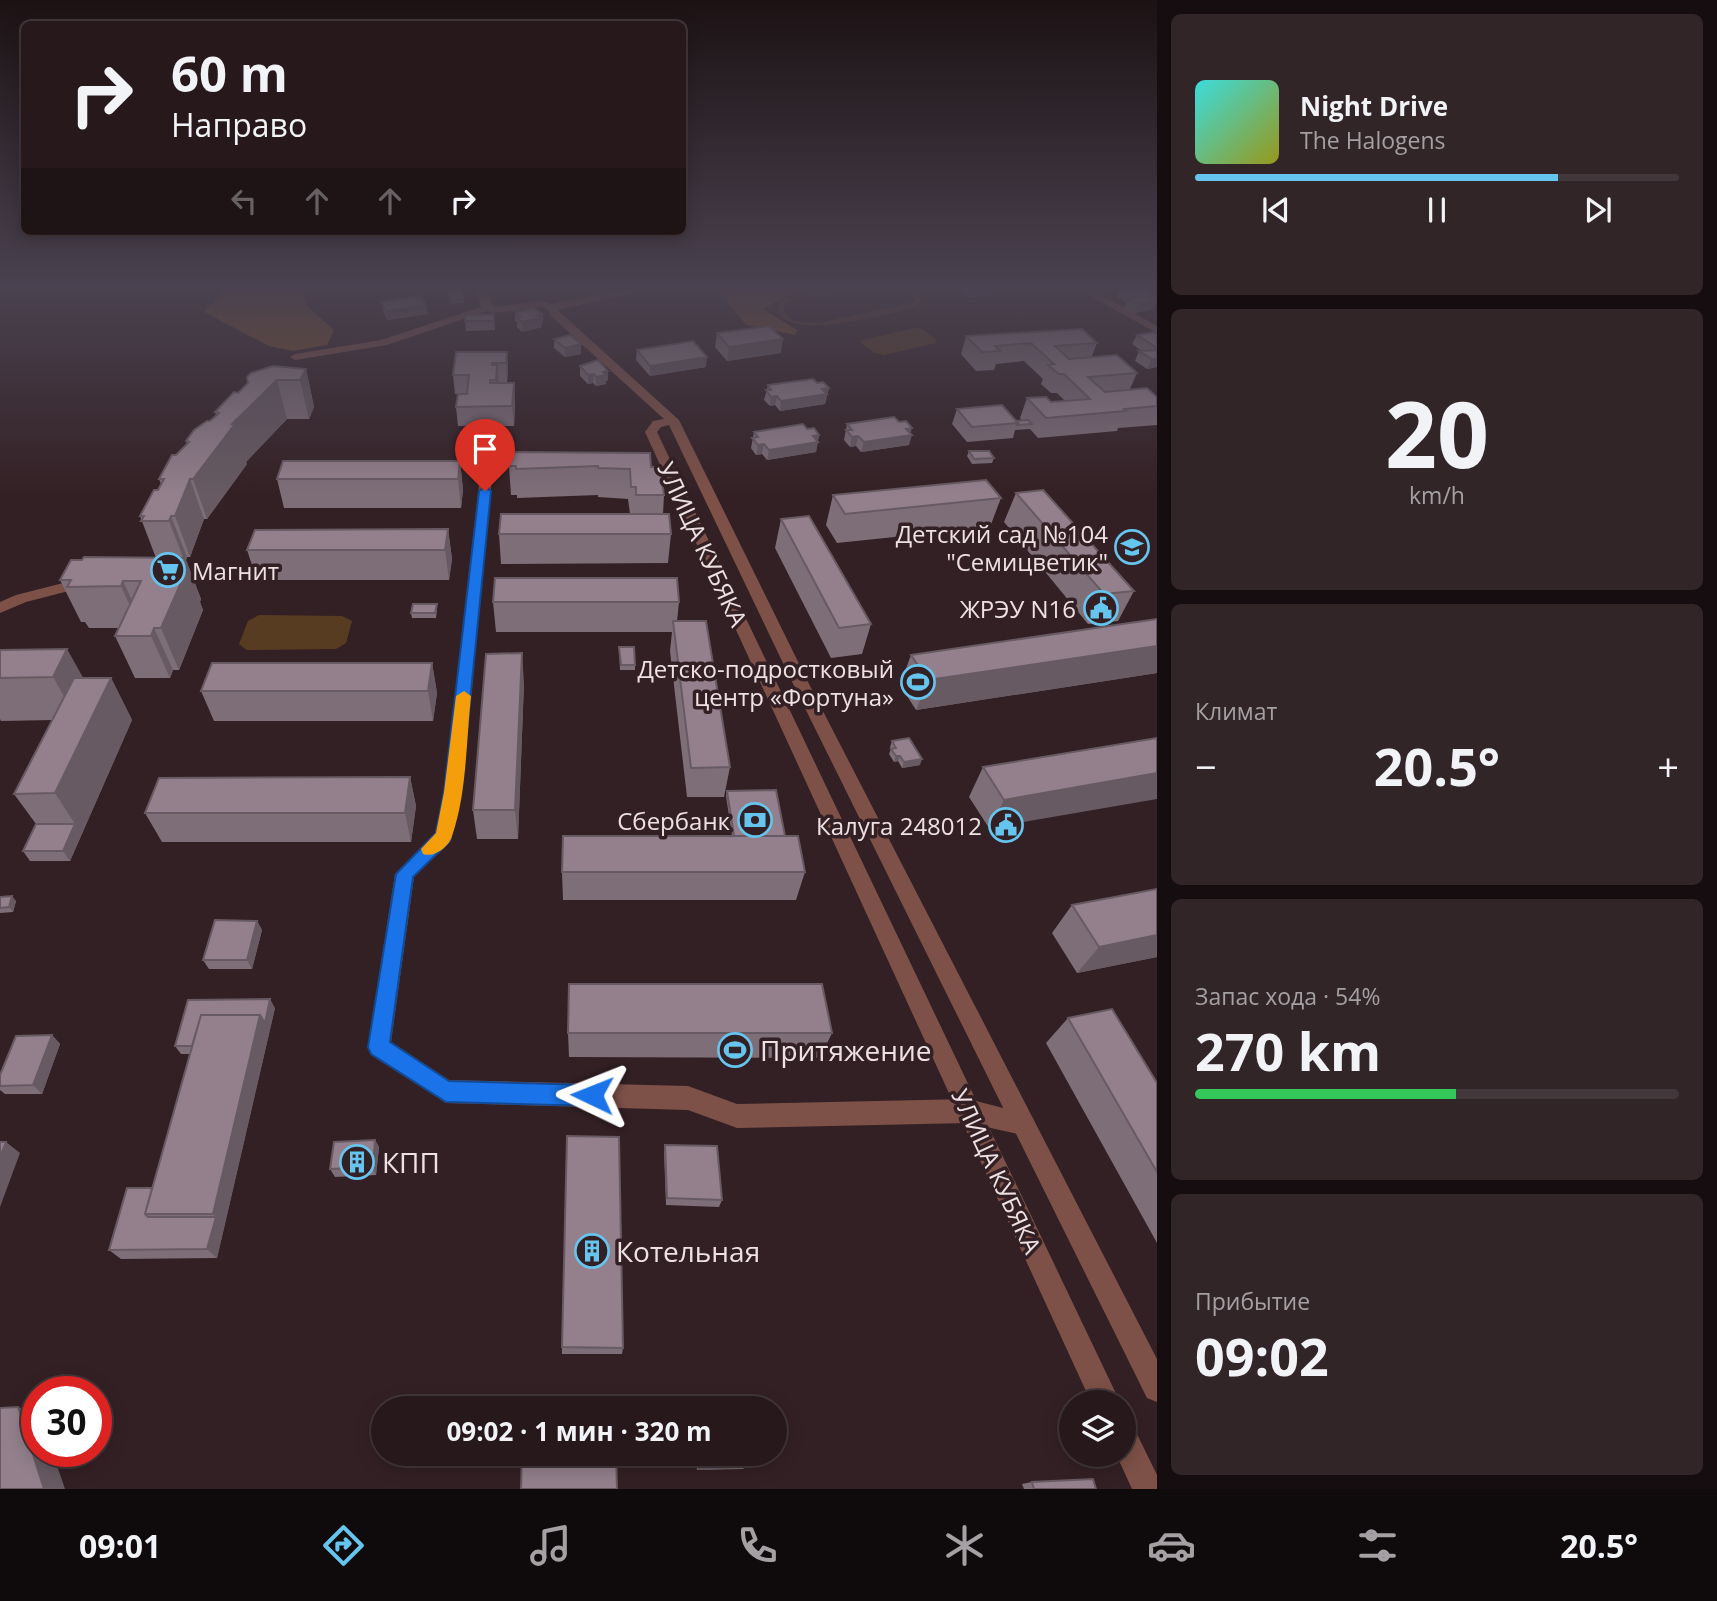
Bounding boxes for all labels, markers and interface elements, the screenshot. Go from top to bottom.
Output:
text: 60 m [171,40,288,106]
icon: right [56,49,147,140]
text: Night Drive [1300,88,1448,124]
text: Направо [171,103,307,146]
text: The Halogens [1300,124,1446,156]
icon: left [225,182,263,220]
icon: ahead [298,182,336,220]
icon: ahead [371,182,409,220]
icon: right [444,182,482,220]
icon: previous [1257,191,1295,229]
icon: pause [1418,191,1456,229]
icon: next [1579,191,1617,229]
text: 20 [1385,371,1489,495]
pin [455,419,515,491]
icon: arrive [466,430,504,468]
street label: УЛИЦА КУБЯКА [650,456,756,632]
text: km/h [1409,479,1465,511]
place label: Детский сад №104 "Семицветик" [896,517,1108,578]
school or university icon: Детский сад №104 "Семицветик" [1113,528,1151,566]
supermarket icon: Магнит [149,551,187,589]
place label: Магнит [192,554,279,587]
public building icon: ЖРЭУ N16 [1082,589,1120,627]
place label: ЖРЭУ N16 [960,592,1076,625]
place label: Детско-подростковый центр «Фортуна» [637,652,894,713]
sports icon: Детско-подростковый центр «Фортуна» [899,663,937,701]
text: Климат [1195,695,1277,727]
text: 20.5° [1374,730,1500,801]
text: − [1195,740,1217,792]
text: + [1657,740,1679,792]
bank icon: Сбербанк [736,801,774,839]
place label: Сбербанк [617,804,731,837]
public building icon: Калуга 248012 [987,806,1025,844]
place label: Калуга 248012 [816,809,982,842]
text: Запас хода · 54% [1195,980,1380,1012]
text: 270 km [1195,1015,1381,1086]
sports icon: Притяжение [716,1031,754,1069]
place label: Притяжение [760,1031,932,1069]
position arrow [555,1058,629,1132]
street label: УЛИЦА КУБЯКА [944,1083,1050,1259]
building icon: КПП [338,1143,376,1181]
place label: КПП [382,1143,440,1181]
building icon: Котельная [573,1232,611,1270]
place label: Котельная [616,1232,760,1270]
text: Прибытие [1195,1285,1310,1317]
text: 09:02 [1195,1320,1329,1391]
speed limit sign: 30 [21,1376,112,1467]
map controls [1059,1390,1136,1467]
button: layers [1059,1390,1136,1467]
text: 09:02 · 1 мин · 320 m [446,1413,712,1449]
icon: directions [319,1521,368,1570]
icon: music [526,1521,575,1570]
icon: phone [733,1521,782,1570]
icon: climate [940,1521,989,1570]
icon: car [1147,1521,1196,1570]
icon: filters [1353,1521,1402,1570]
text: 09:01 [79,1524,161,1567]
text: 20.5° [1560,1524,1638,1567]

